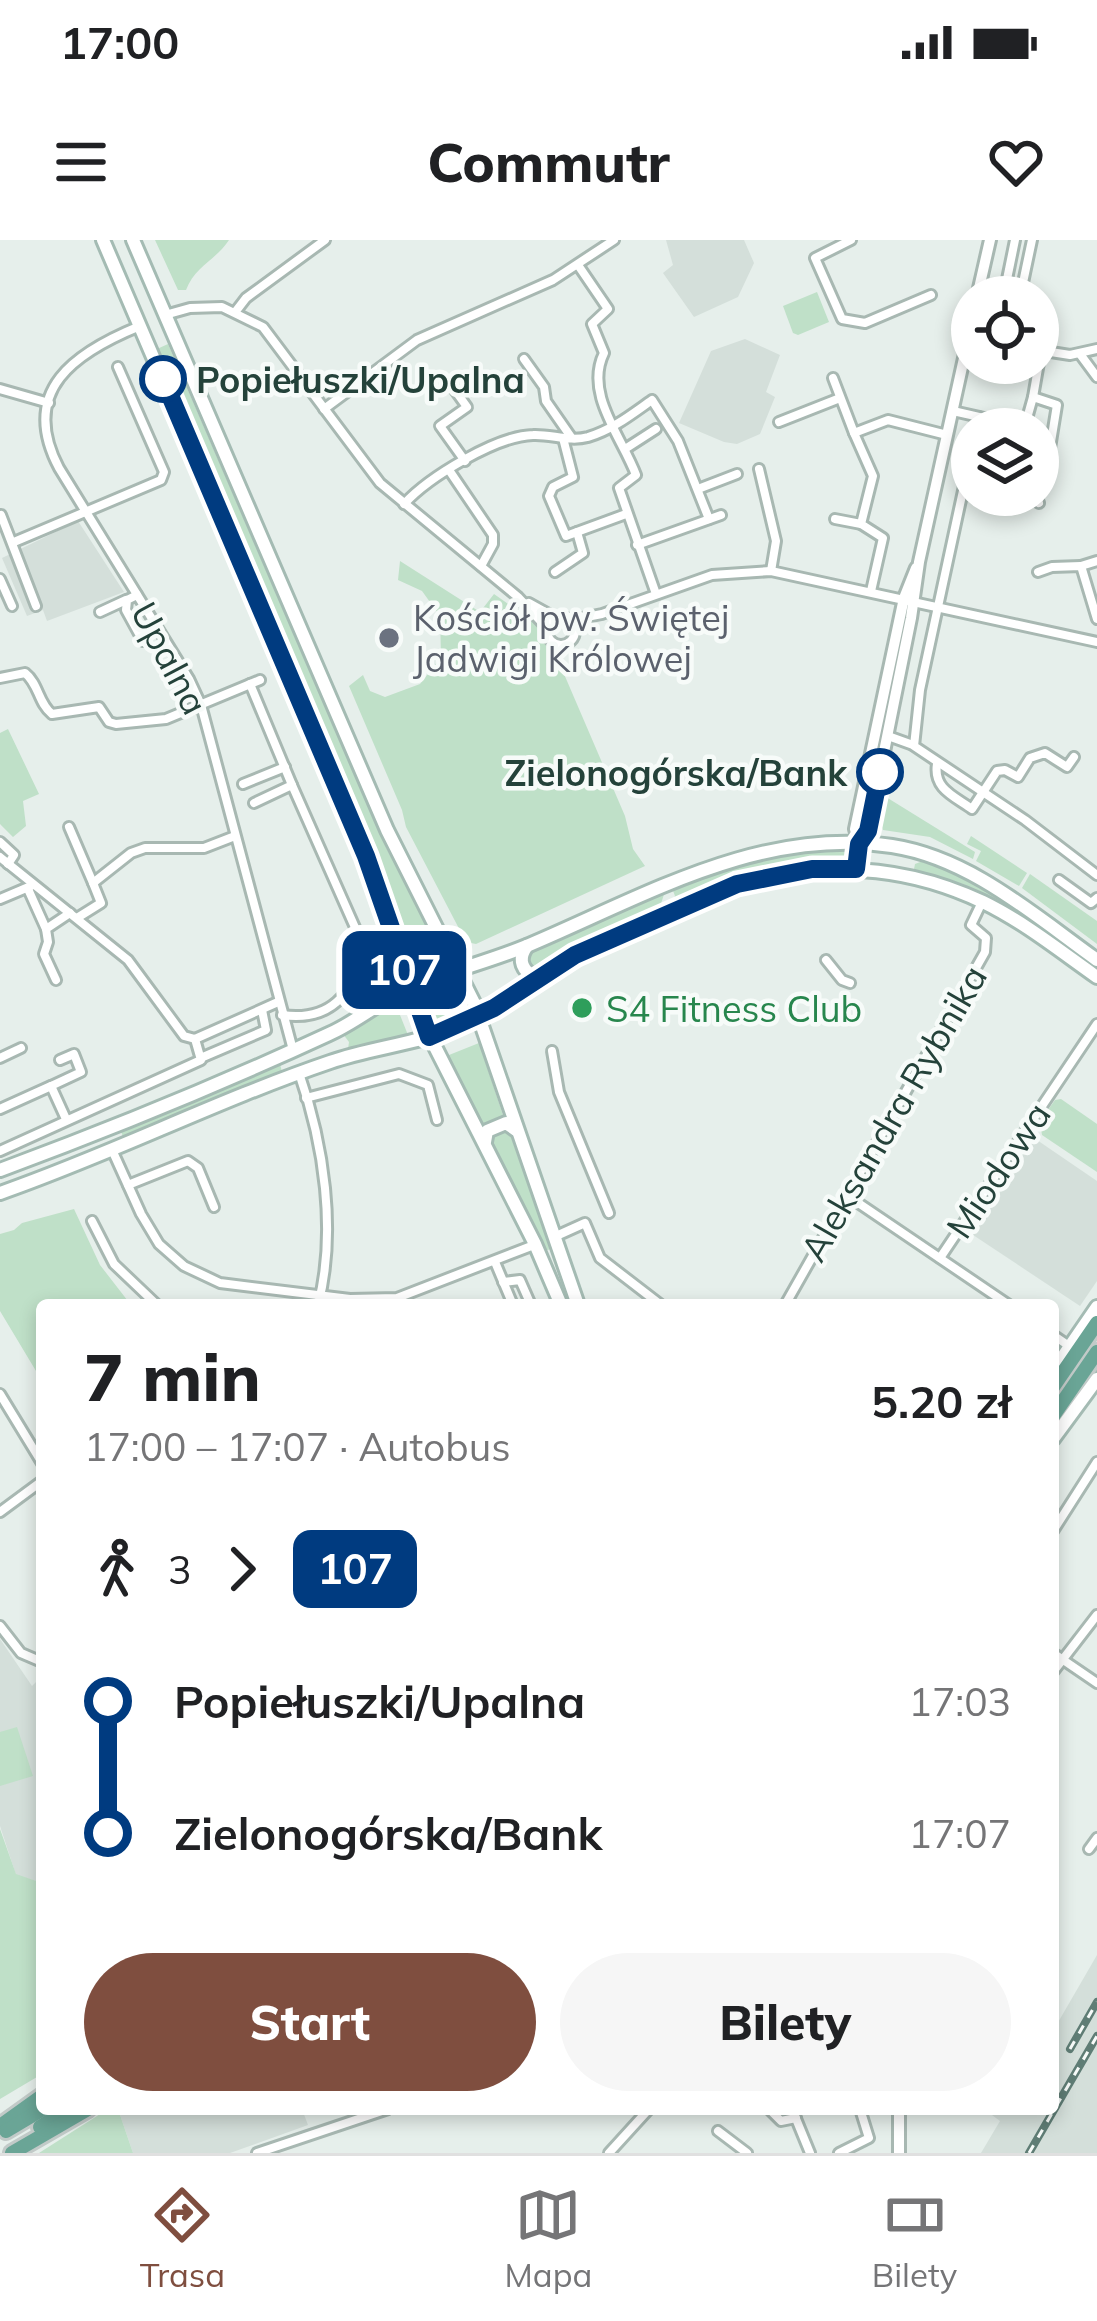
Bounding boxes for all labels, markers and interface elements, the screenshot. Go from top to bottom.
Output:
text: 17:00 [60,14,179,70]
text: Commutr [427,128,670,196]
icon: menu [48,129,114,195]
icon: heart [983,129,1049,195]
map controls [951,276,1059,516]
button: locate [951,276,1059,384]
marker: Popiełuszki/Upalna [141,357,185,401]
place label: Popiełuszki/Upalna [196,357,525,402]
button: layers [951,408,1059,516]
street label: Upalna [122,594,218,722]
place label: Kościół pw. Świętej Jadwigi Królowej [413,595,729,681]
marker: Kościół pw. Świętej Jadwigi Królowej [376,625,402,651]
place label: Zielonogórska/Bank [504,750,848,795]
marker: Zielonogórska/Bank [858,750,902,794]
line badge: 107 [335,931,473,1009]
text: 107 [366,943,442,996]
street label: Aleksandra Rybnika [790,957,996,1269]
place label: S4 Fitness Club [606,986,862,1031]
marker: S4 Fitness Club [569,995,595,1021]
street label: Miodowa [936,1093,1060,1247]
text: 7 min [84,1335,261,1418]
text: 5.20 zł [871,1373,1011,1429]
text: 17:00 – 17:07 · Autobus [84,1422,511,1471]
icon: walk [84,1536,150,1602]
icon: forward [209,1536,275,1602]
text: 107 [317,1542,393,1595]
text: 3 [168,1545,191,1594]
text: Popiełuszki/Upalna [174,1673,585,1729]
text: 17:03 [909,1677,1011,1726]
text: Zielonogórska/Bank [174,1805,602,1861]
text: 17:07 [909,1809,1011,1858]
button: Start [84,1953,536,2091]
button: Bilety [560,1953,1011,2091]
tab: Trasa [140,2182,225,2295]
tab: Mapa [505,2182,592,2295]
tab: Bilety [872,2182,957,2295]

